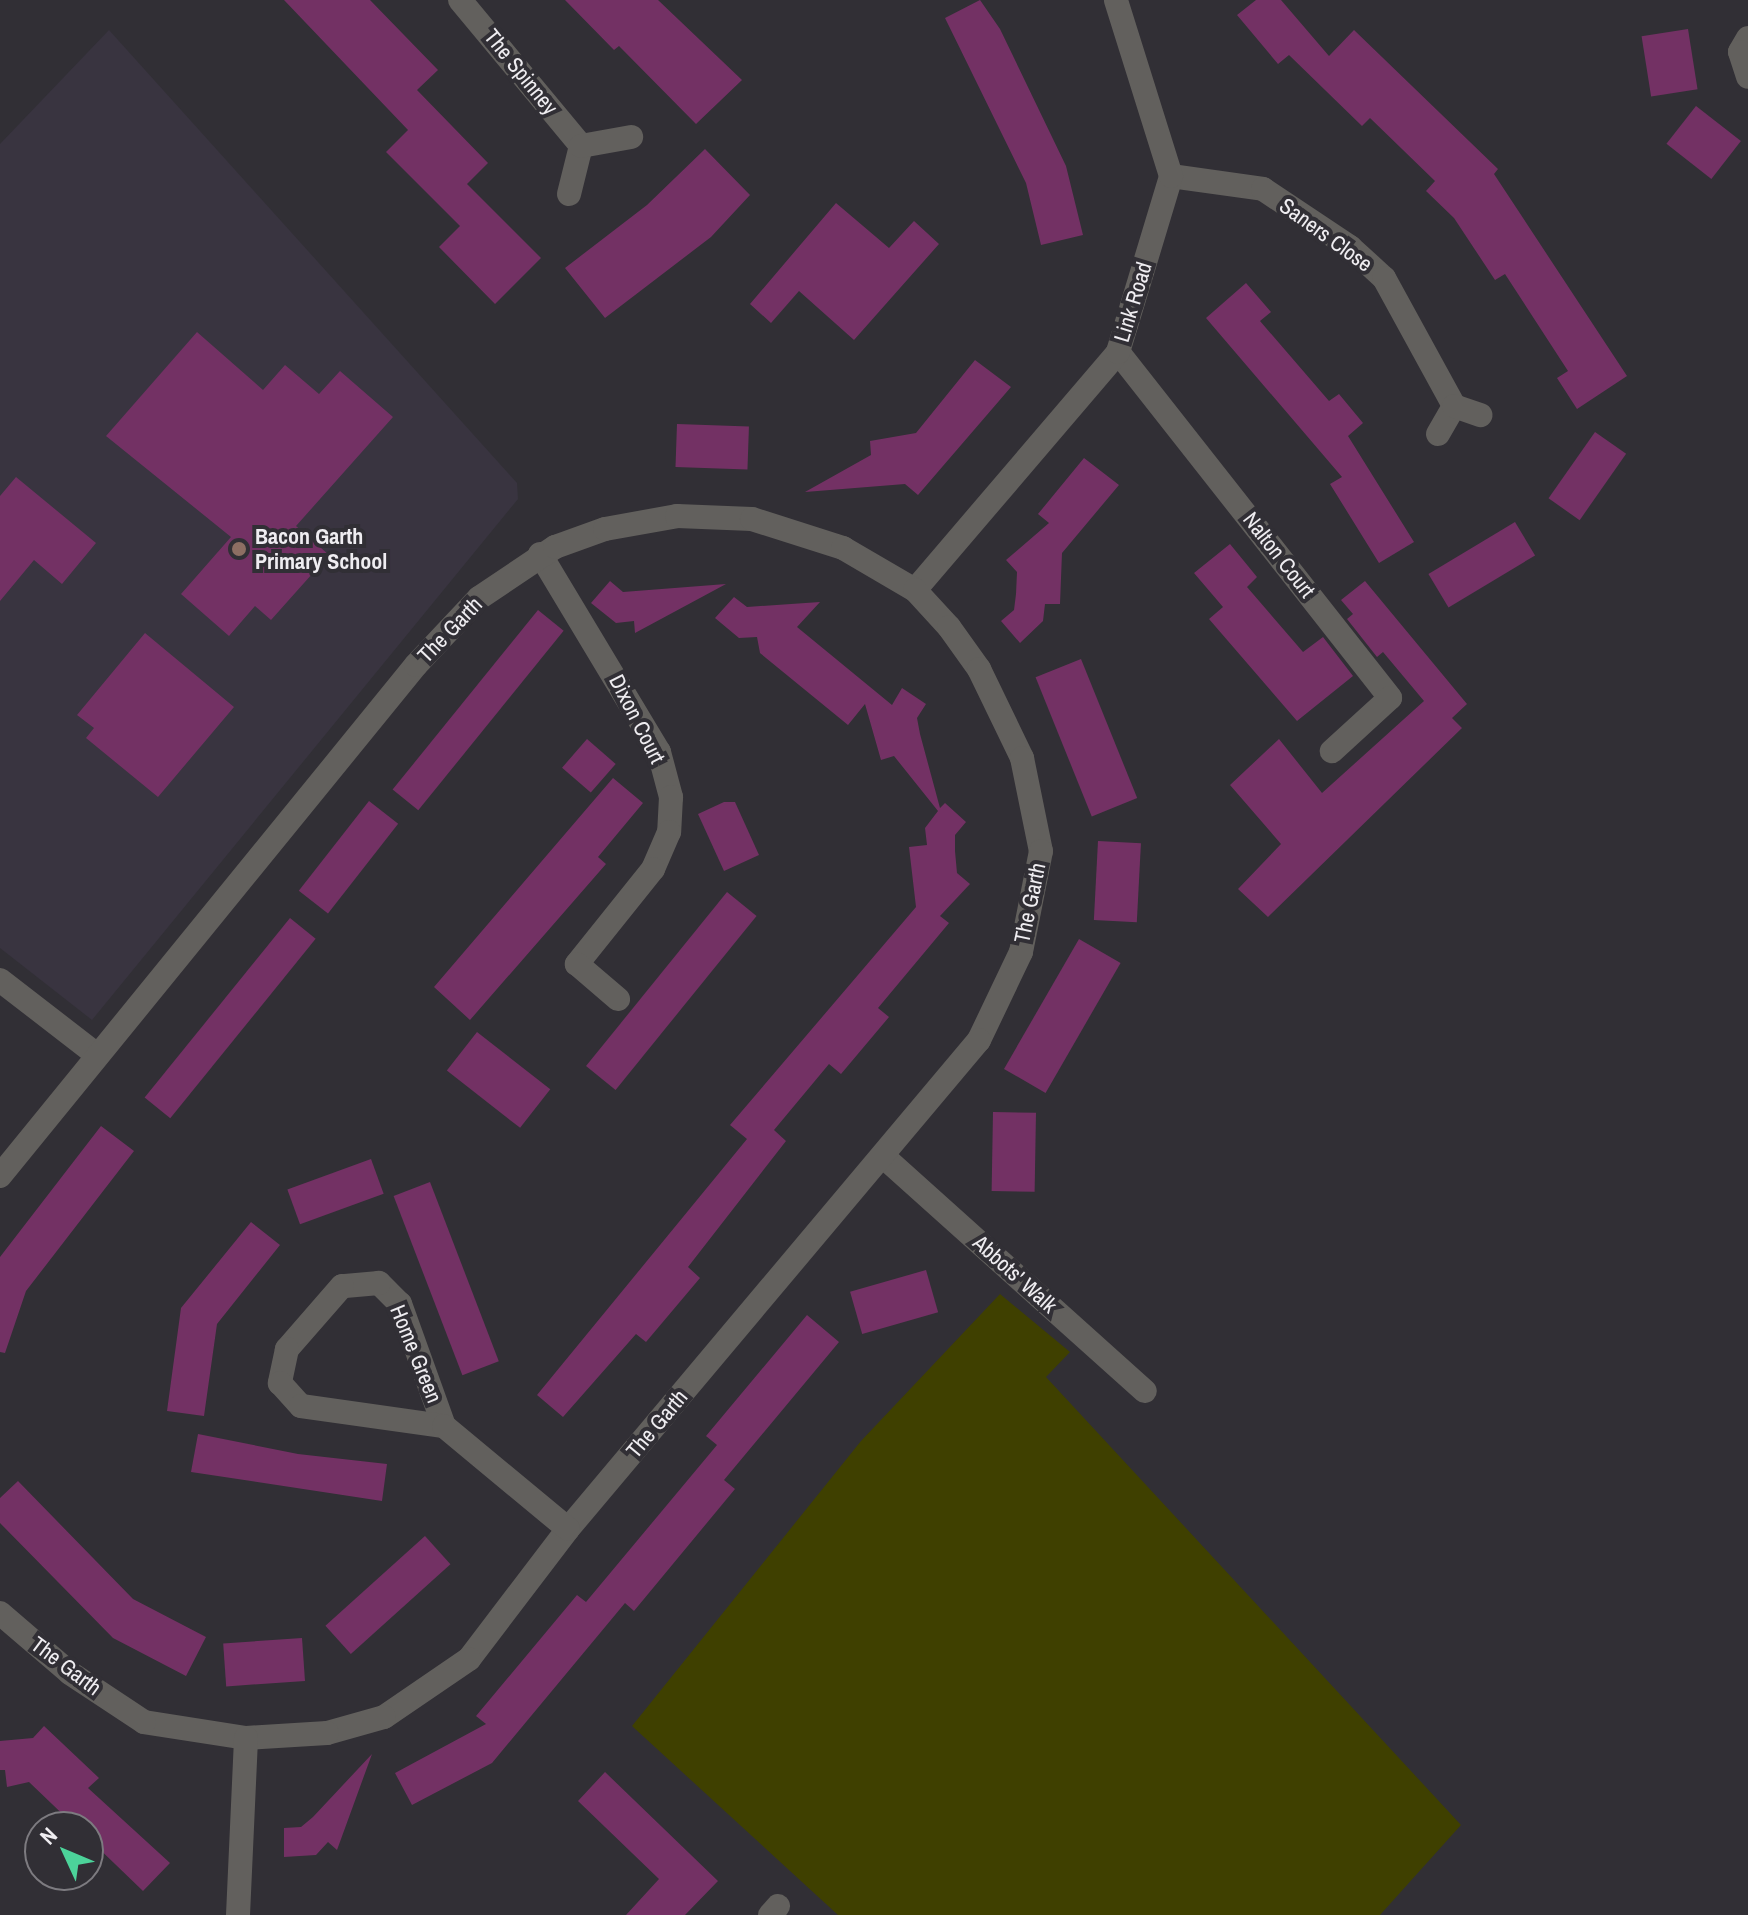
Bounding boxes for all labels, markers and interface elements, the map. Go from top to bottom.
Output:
street label: The Spinney [479,24,563,120]
street label: Saners Close [1274,192,1378,278]
street label: Link Road [1108,259,1158,345]
street label: Nalton Court [1237,507,1321,603]
place label: Bacon Garth Primary School [255,523,387,574]
marker: Bacon Garth Primary School [230,540,248,558]
street label: The Garth [412,592,488,668]
street label: Dixon Court [603,670,671,768]
street label: The Garth [1009,861,1051,945]
street label: Abbots' Walk [968,1229,1062,1319]
street label: Home Green [384,1301,448,1407]
street label: The Garth [621,1384,693,1464]
street label: The Garth [26,1631,106,1701]
north arrow [24,1811,104,1891]
text: N [33,1821,63,1851]

